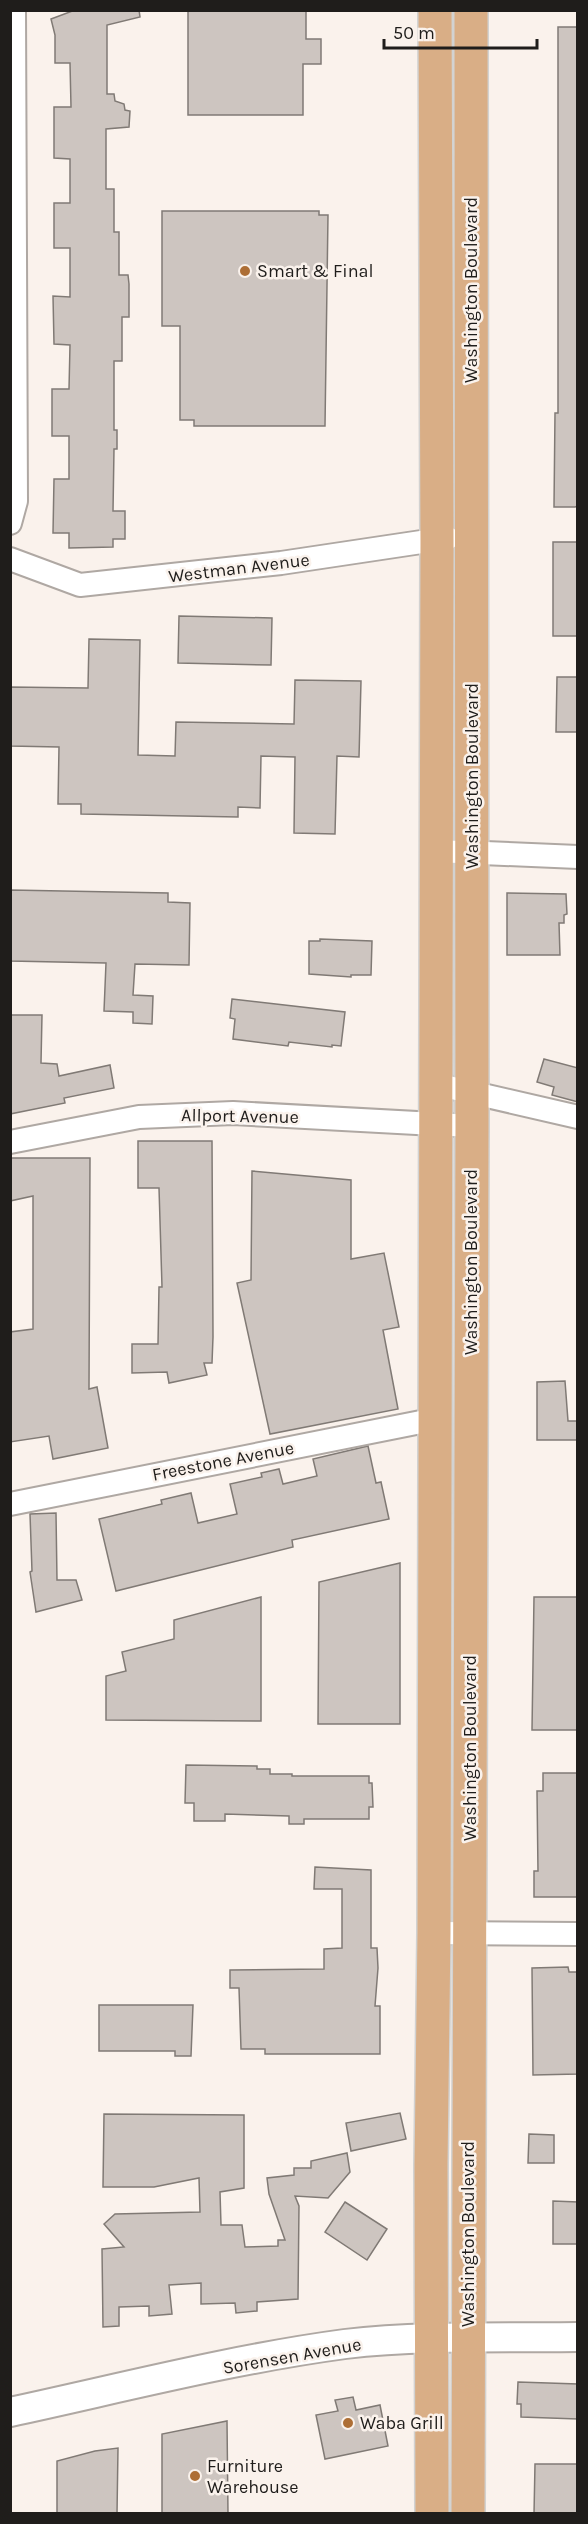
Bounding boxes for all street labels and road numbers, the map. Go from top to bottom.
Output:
street label: Washington Boulevard [460,197,482,383]
street label: Westman Avenue [167,548,311,588]
street label: Washington Boulevard [461,683,483,869]
street label: Allport Avenue [181,1104,299,1128]
street label: Washington Boulevard [460,1169,482,1355]
street label: Freestone Avenue [150,1436,296,1486]
street label: Washington Boulevard [459,1655,481,1841]
street label: Washington Boulevard [457,2141,479,2327]
street label: Sorensen Avenue [221,2333,363,2379]

